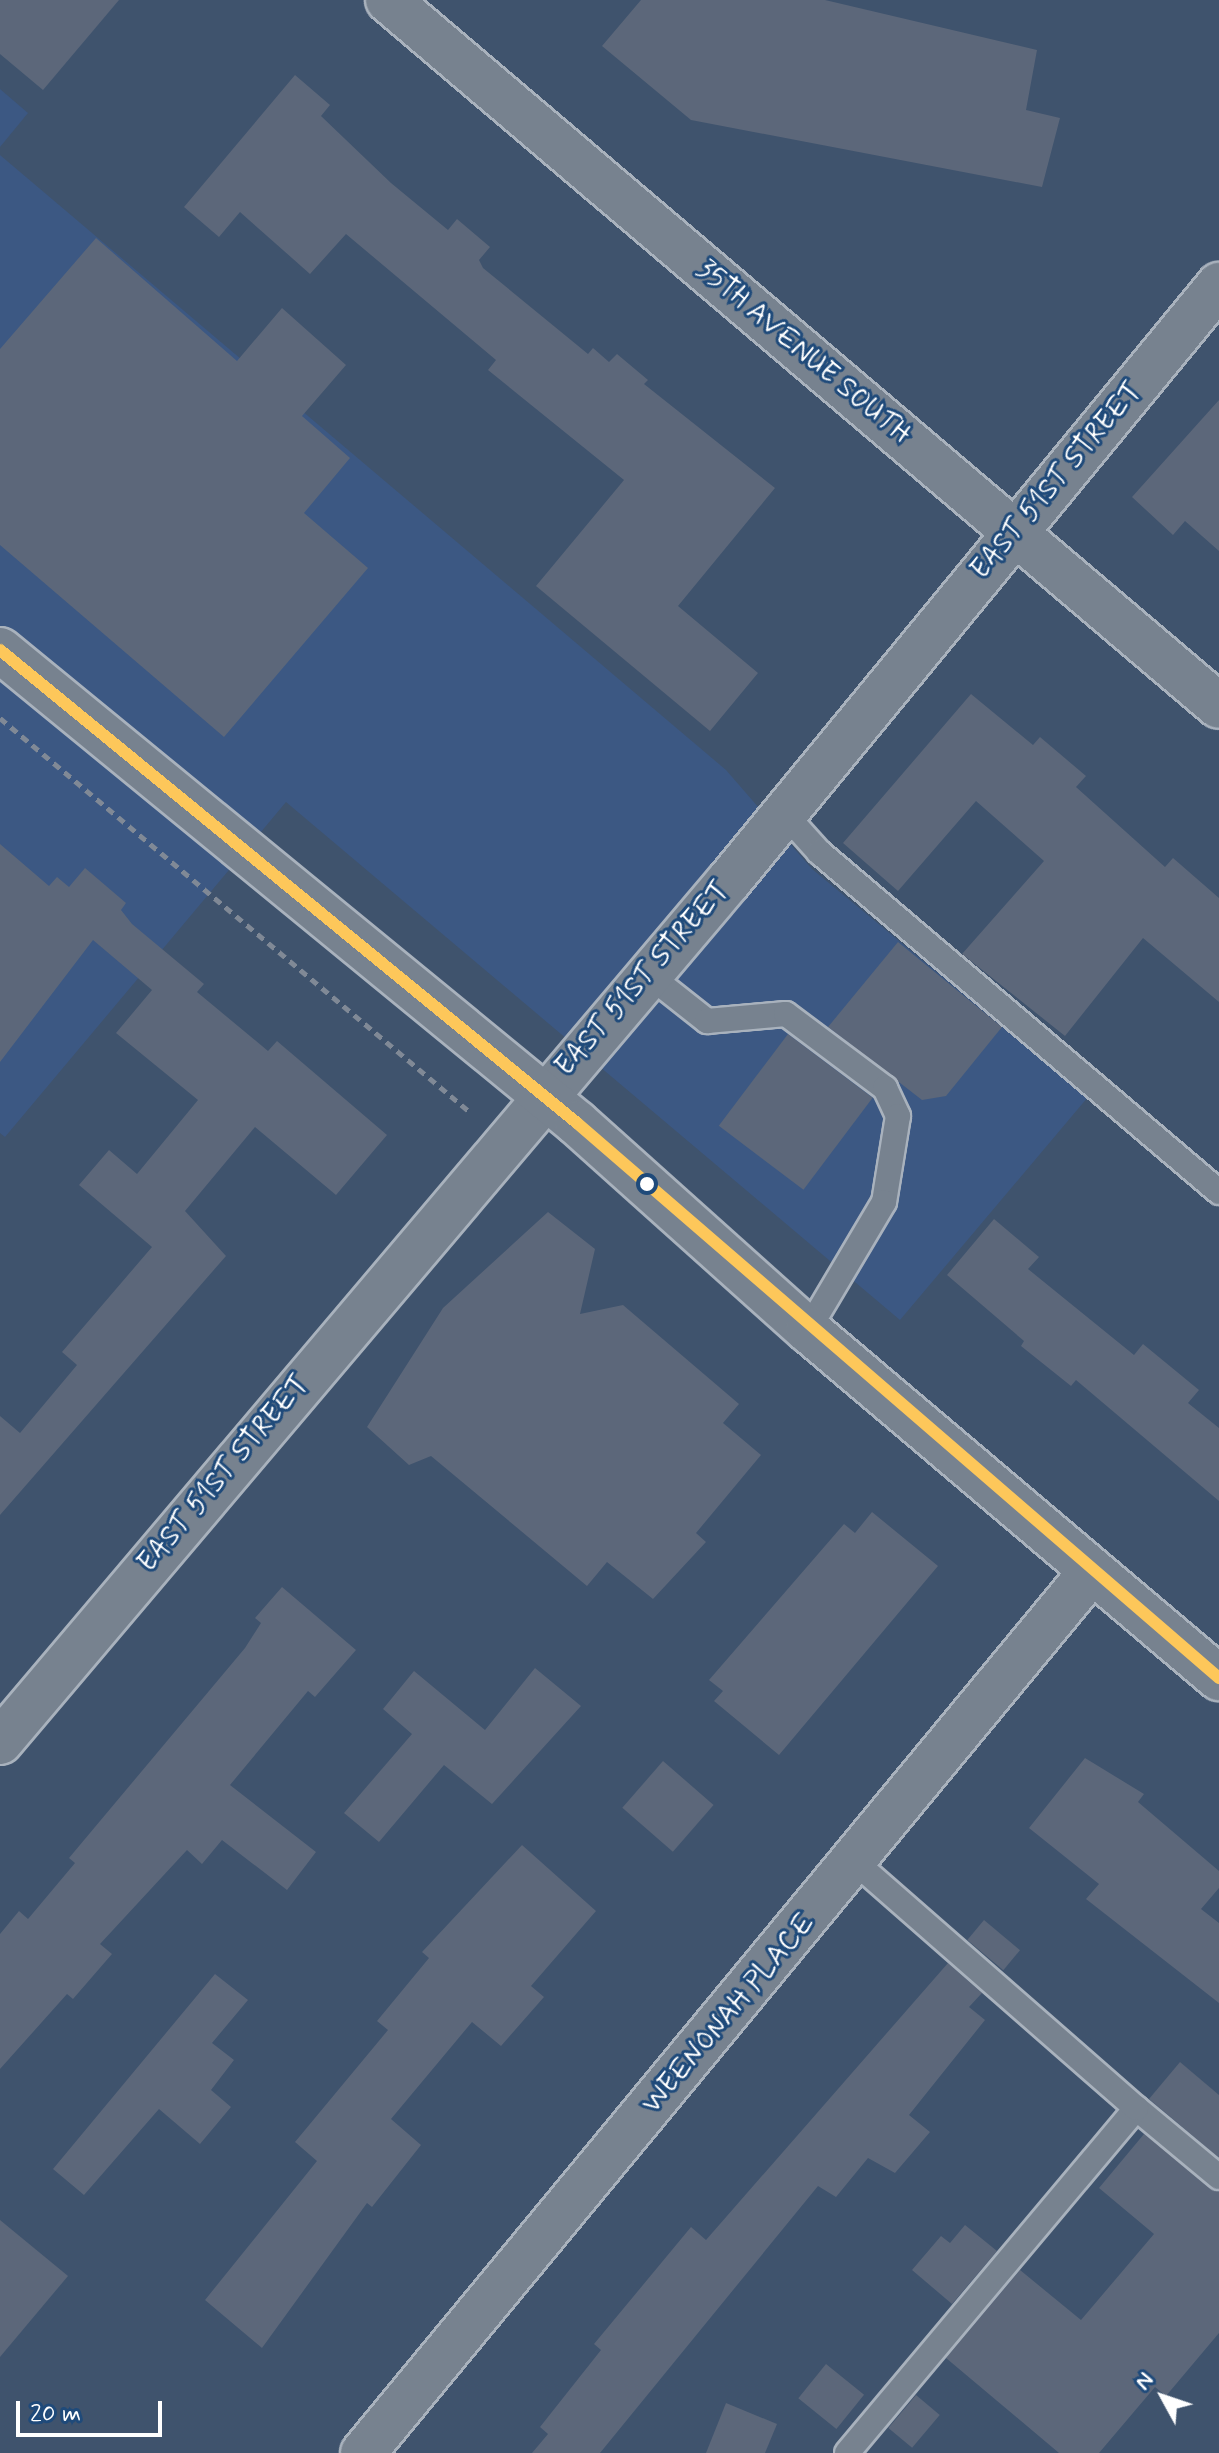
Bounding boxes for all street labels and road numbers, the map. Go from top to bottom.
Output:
street label: 35TH AVENUE SOUTH [689,254,917,452]
street label: EAST 51ST STREET [963,374,1151,588]
street label: EAST 51ST STREET [548,873,738,1085]
street label: EAST 51ST STREET [130,1367,318,1581]
street label: WEENONAH PLACE [637,1909,821,2119]

